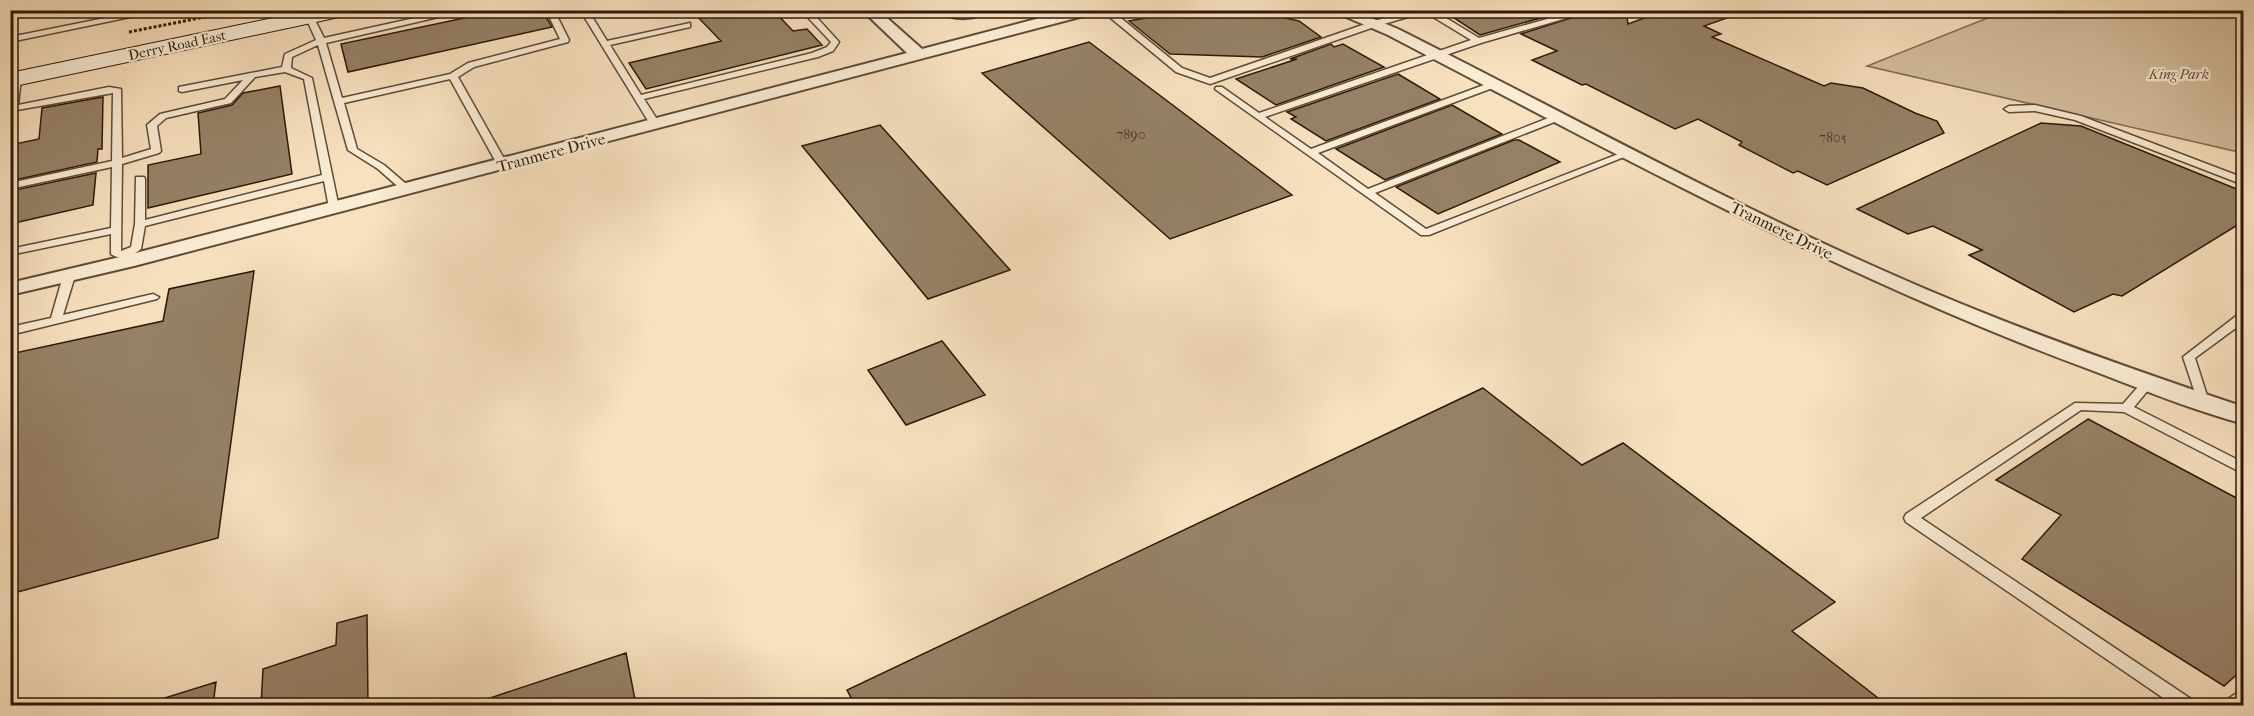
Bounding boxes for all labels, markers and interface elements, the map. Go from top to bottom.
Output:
street label: Derry Road East [127,27,227,64]
park label: King Park [2148,66,2209,83]
house number: 7890 [1117,126,1145,143]
street label: Tranmere Drive [495,129,608,176]
house number: 7805 [1819,129,1847,146]
street label: Tranmere Drive [1728,197,1836,263]

